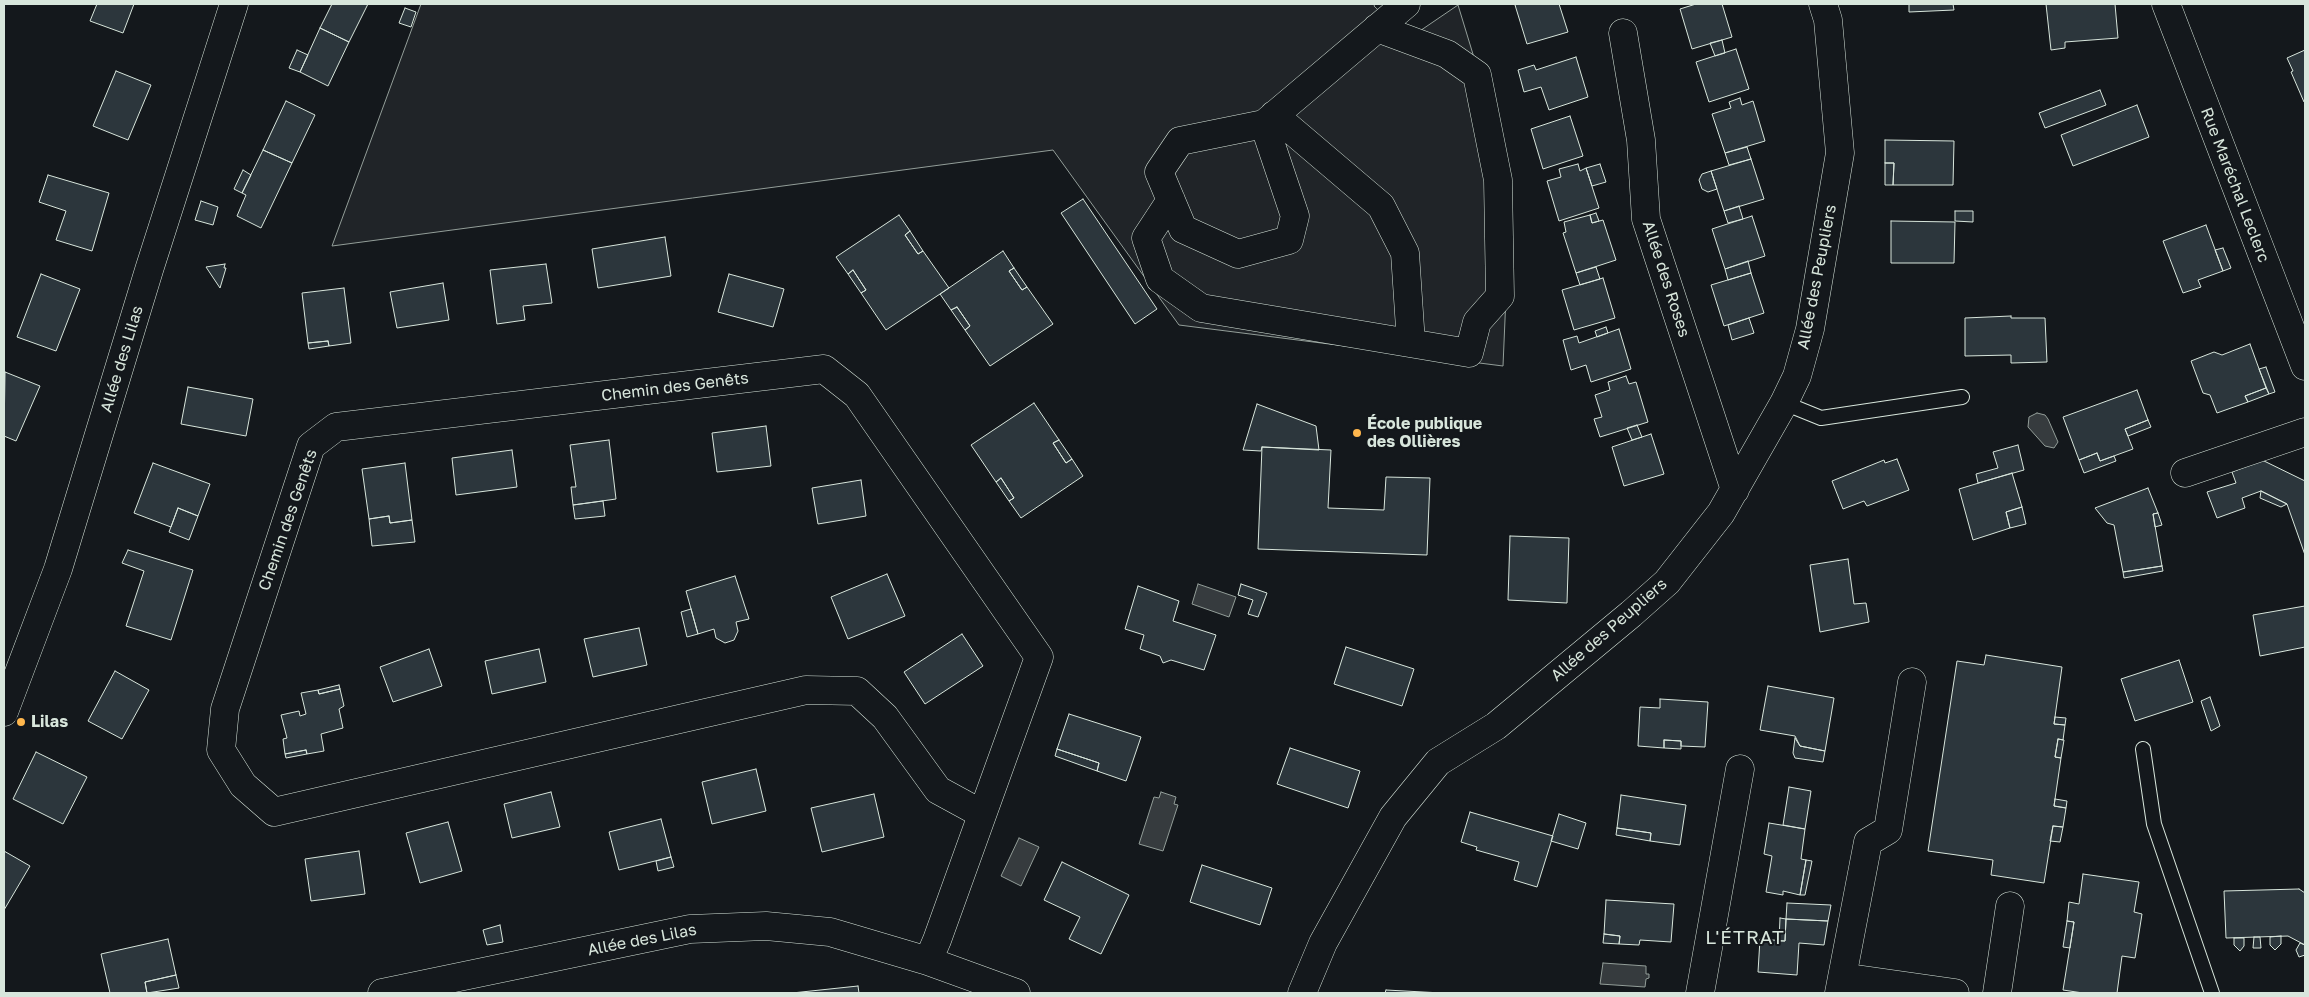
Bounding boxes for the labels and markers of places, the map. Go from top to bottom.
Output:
place label: École publique des Ollières [1367,414,1482,452]
marker: École publique des Ollières [1351,427,1363,439]
place label: Lilas [31,712,68,732]
marker: Lilas [15,716,27,728]

